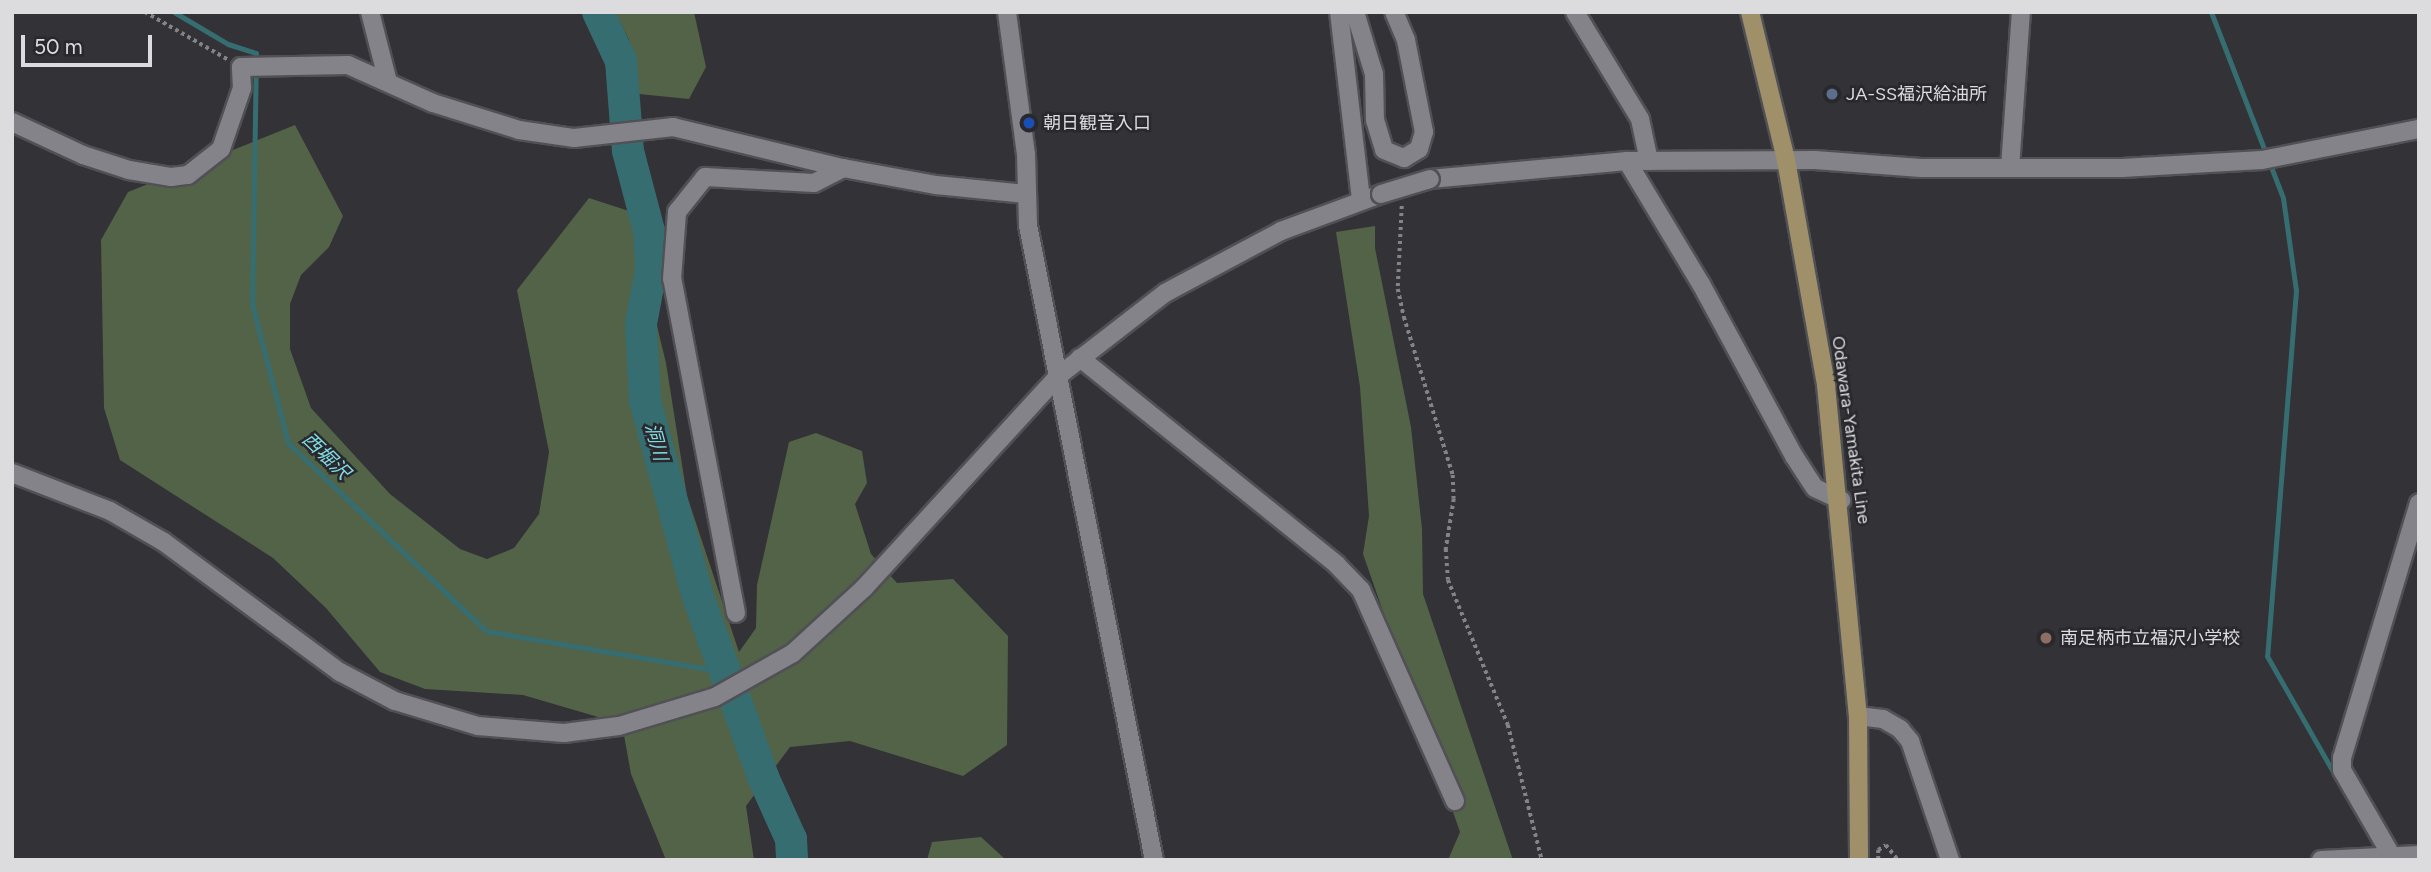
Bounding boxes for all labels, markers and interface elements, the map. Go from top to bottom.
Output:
scale bar [24,21,156,65]
text: 50 m [34,34,83,59]
place label: JA-SS福沢給油所 [1846,83,1987,105]
marker: JA-SS福沢給油所 [1824,86,1840,102]
place label: 朝日観音入口 [1043,112,1151,134]
marker: 朝日観音入口 [1021,115,1037,131]
street label: Odawara-Yamakita Line [1827,335,1875,525]
water label: 洞川 [640,421,672,463]
water label: 西堀沢 [298,428,354,484]
place label: 南足柄市立福沢小学校 [2060,627,2240,649]
marker: 南足柄市立福沢小学校 [2038,630,2054,646]

